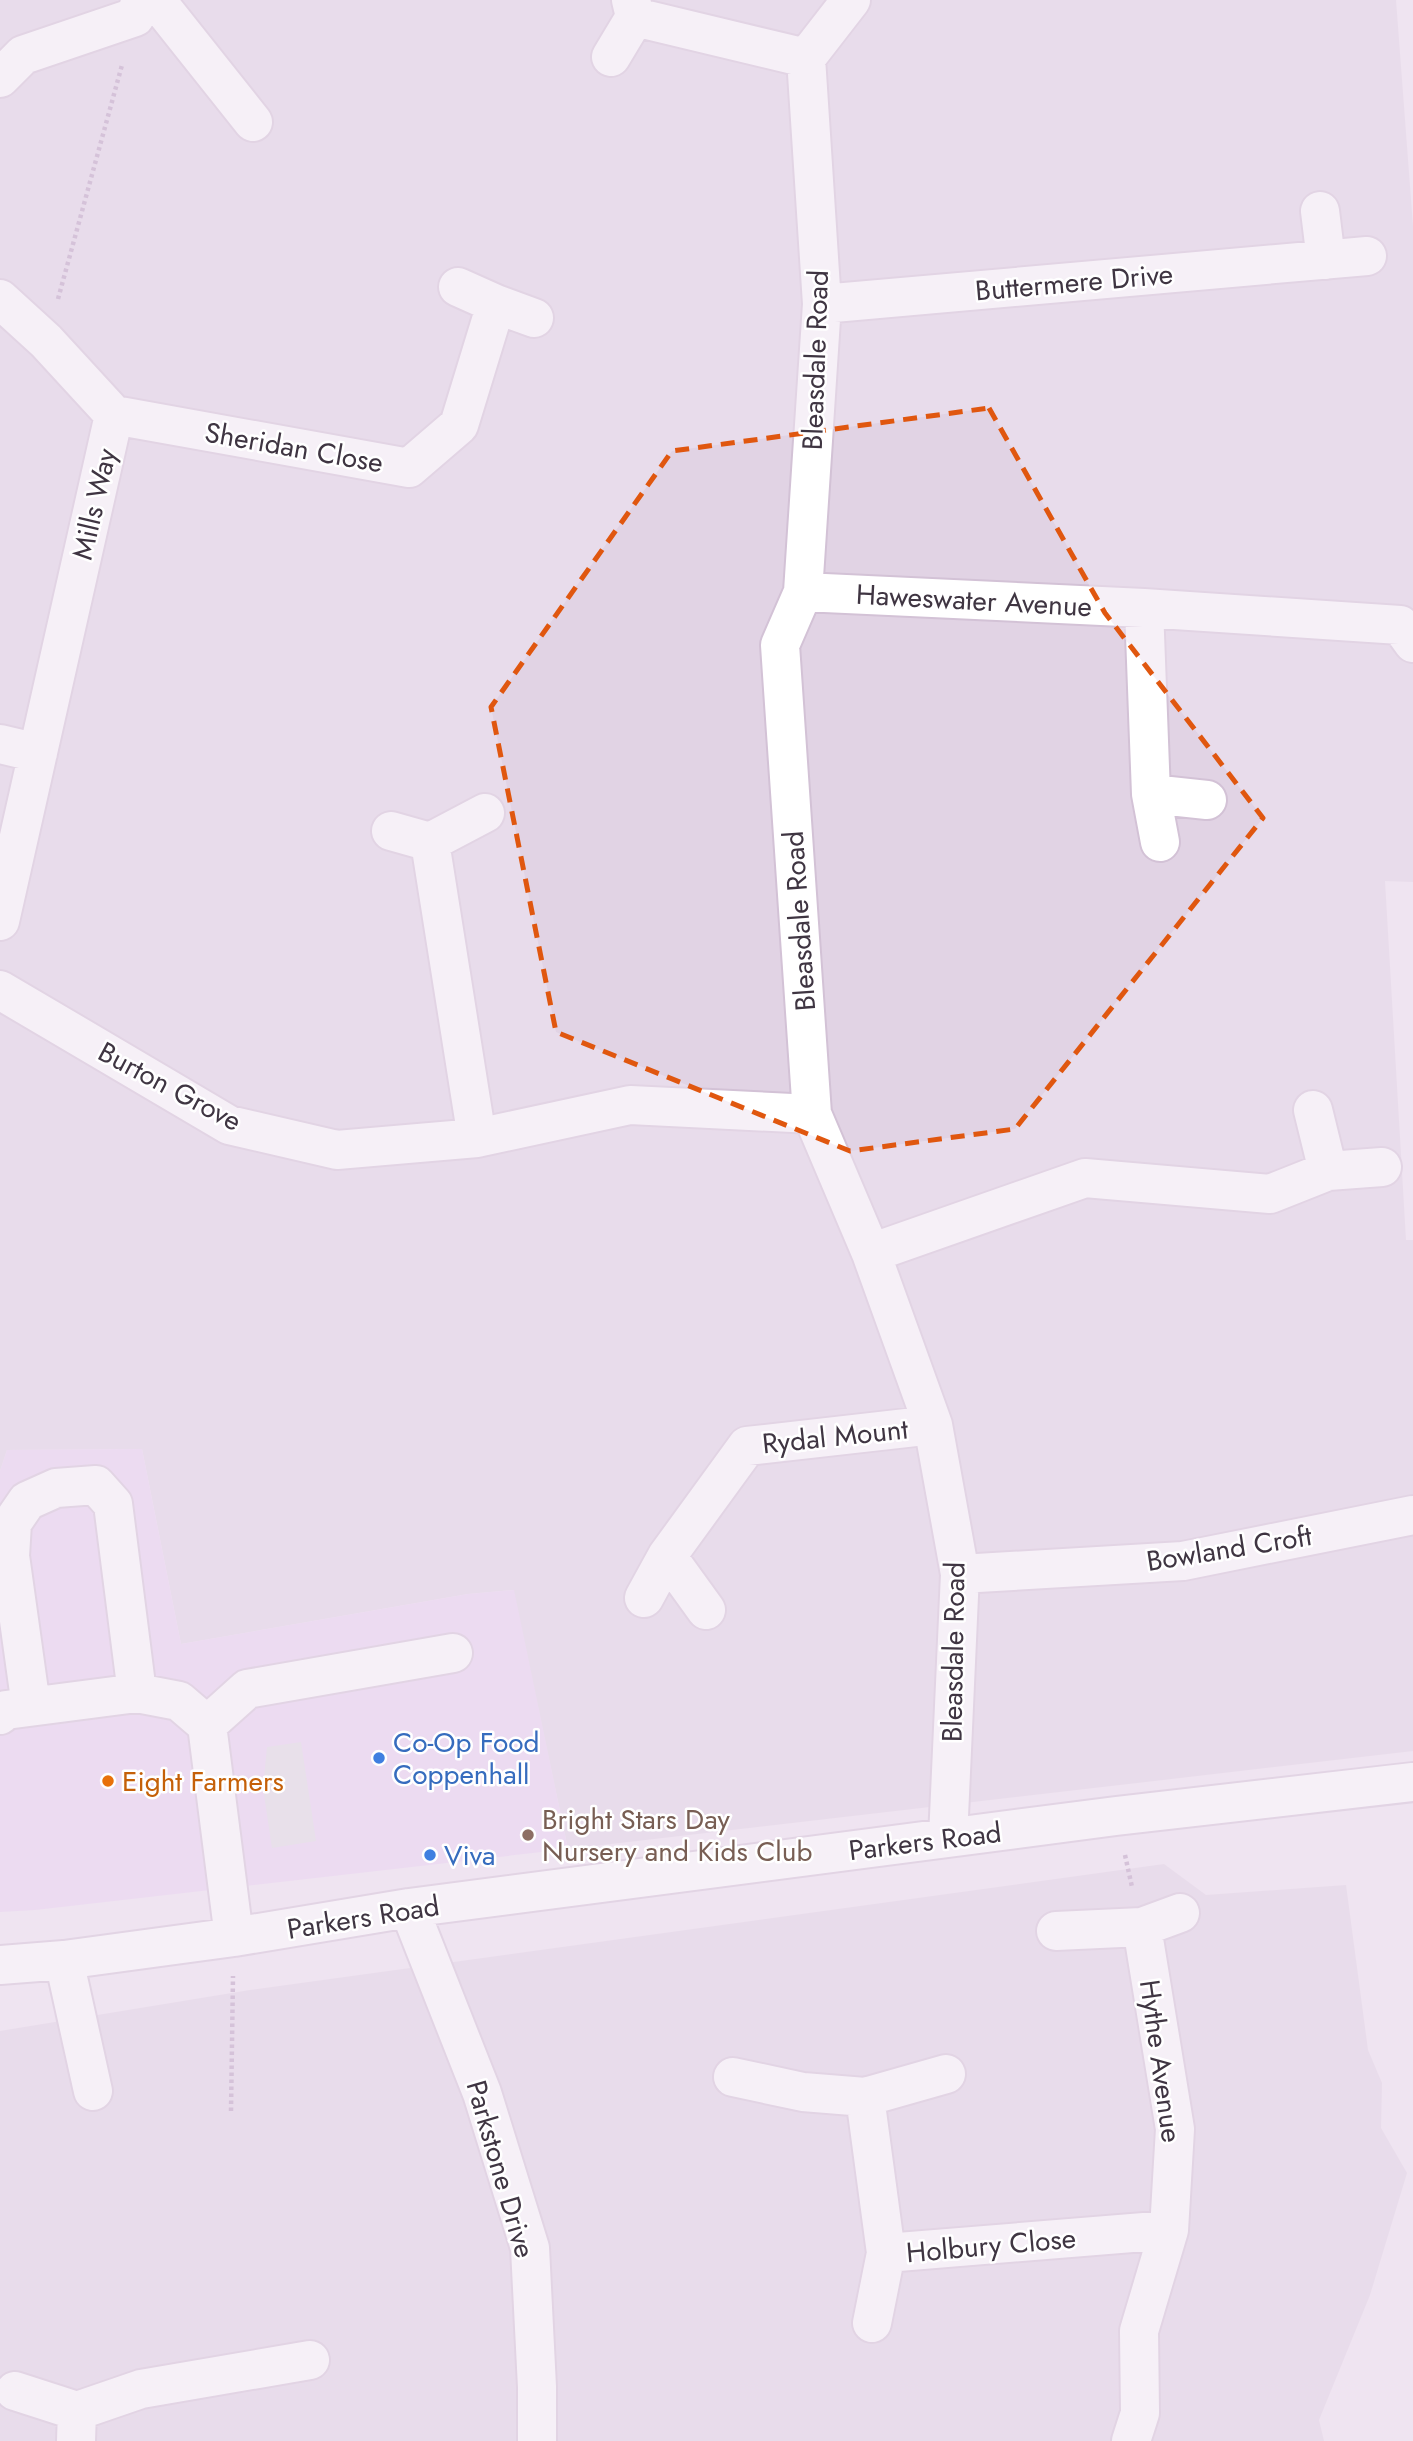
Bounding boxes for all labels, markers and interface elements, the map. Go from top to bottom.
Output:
street label: Buttermere Drive [973,253,1175,312]
street label: Bleasdale Road [792,269,839,451]
street label: Sheridan Close [201,412,386,483]
street label: Mills Way [62,444,127,564]
street label: Haweswater Avenue [855,574,1093,627]
street label: Bleasdale Road [773,830,826,1012]
street label: Burton Grove [91,1031,249,1141]
street label: Rydal Mount [760,1408,910,1465]
street label: Bowland Croft [1143,1515,1315,1582]
street label: Bleasdale Road [931,1562,976,1743]
place label: Co-Op Food Coppenhall [393,1722,540,1795]
marker: Co-Op Food Coppenhall [371,1750,387,1766]
place label: Eight Farmers [122,1761,284,1802]
marker: Eight Farmers [100,1773,116,1789]
place label: Bright Stars Day Nursery and Kids Club [542,1799,812,1872]
street label: Parkers Road [846,1812,1004,1871]
marker: Bright Stars Day Nursery and Kids Club [520,1827,536,1843]
place label: Viva [444,1835,496,1876]
marker: Viva [422,1847,438,1863]
street label: Parkers Road [284,1885,442,1950]
street label: Hythe Avenue [1129,1977,1192,2145]
street label: Parkstone Drive [456,2076,545,2263]
street label: Holbury Close [904,2218,1078,2273]

